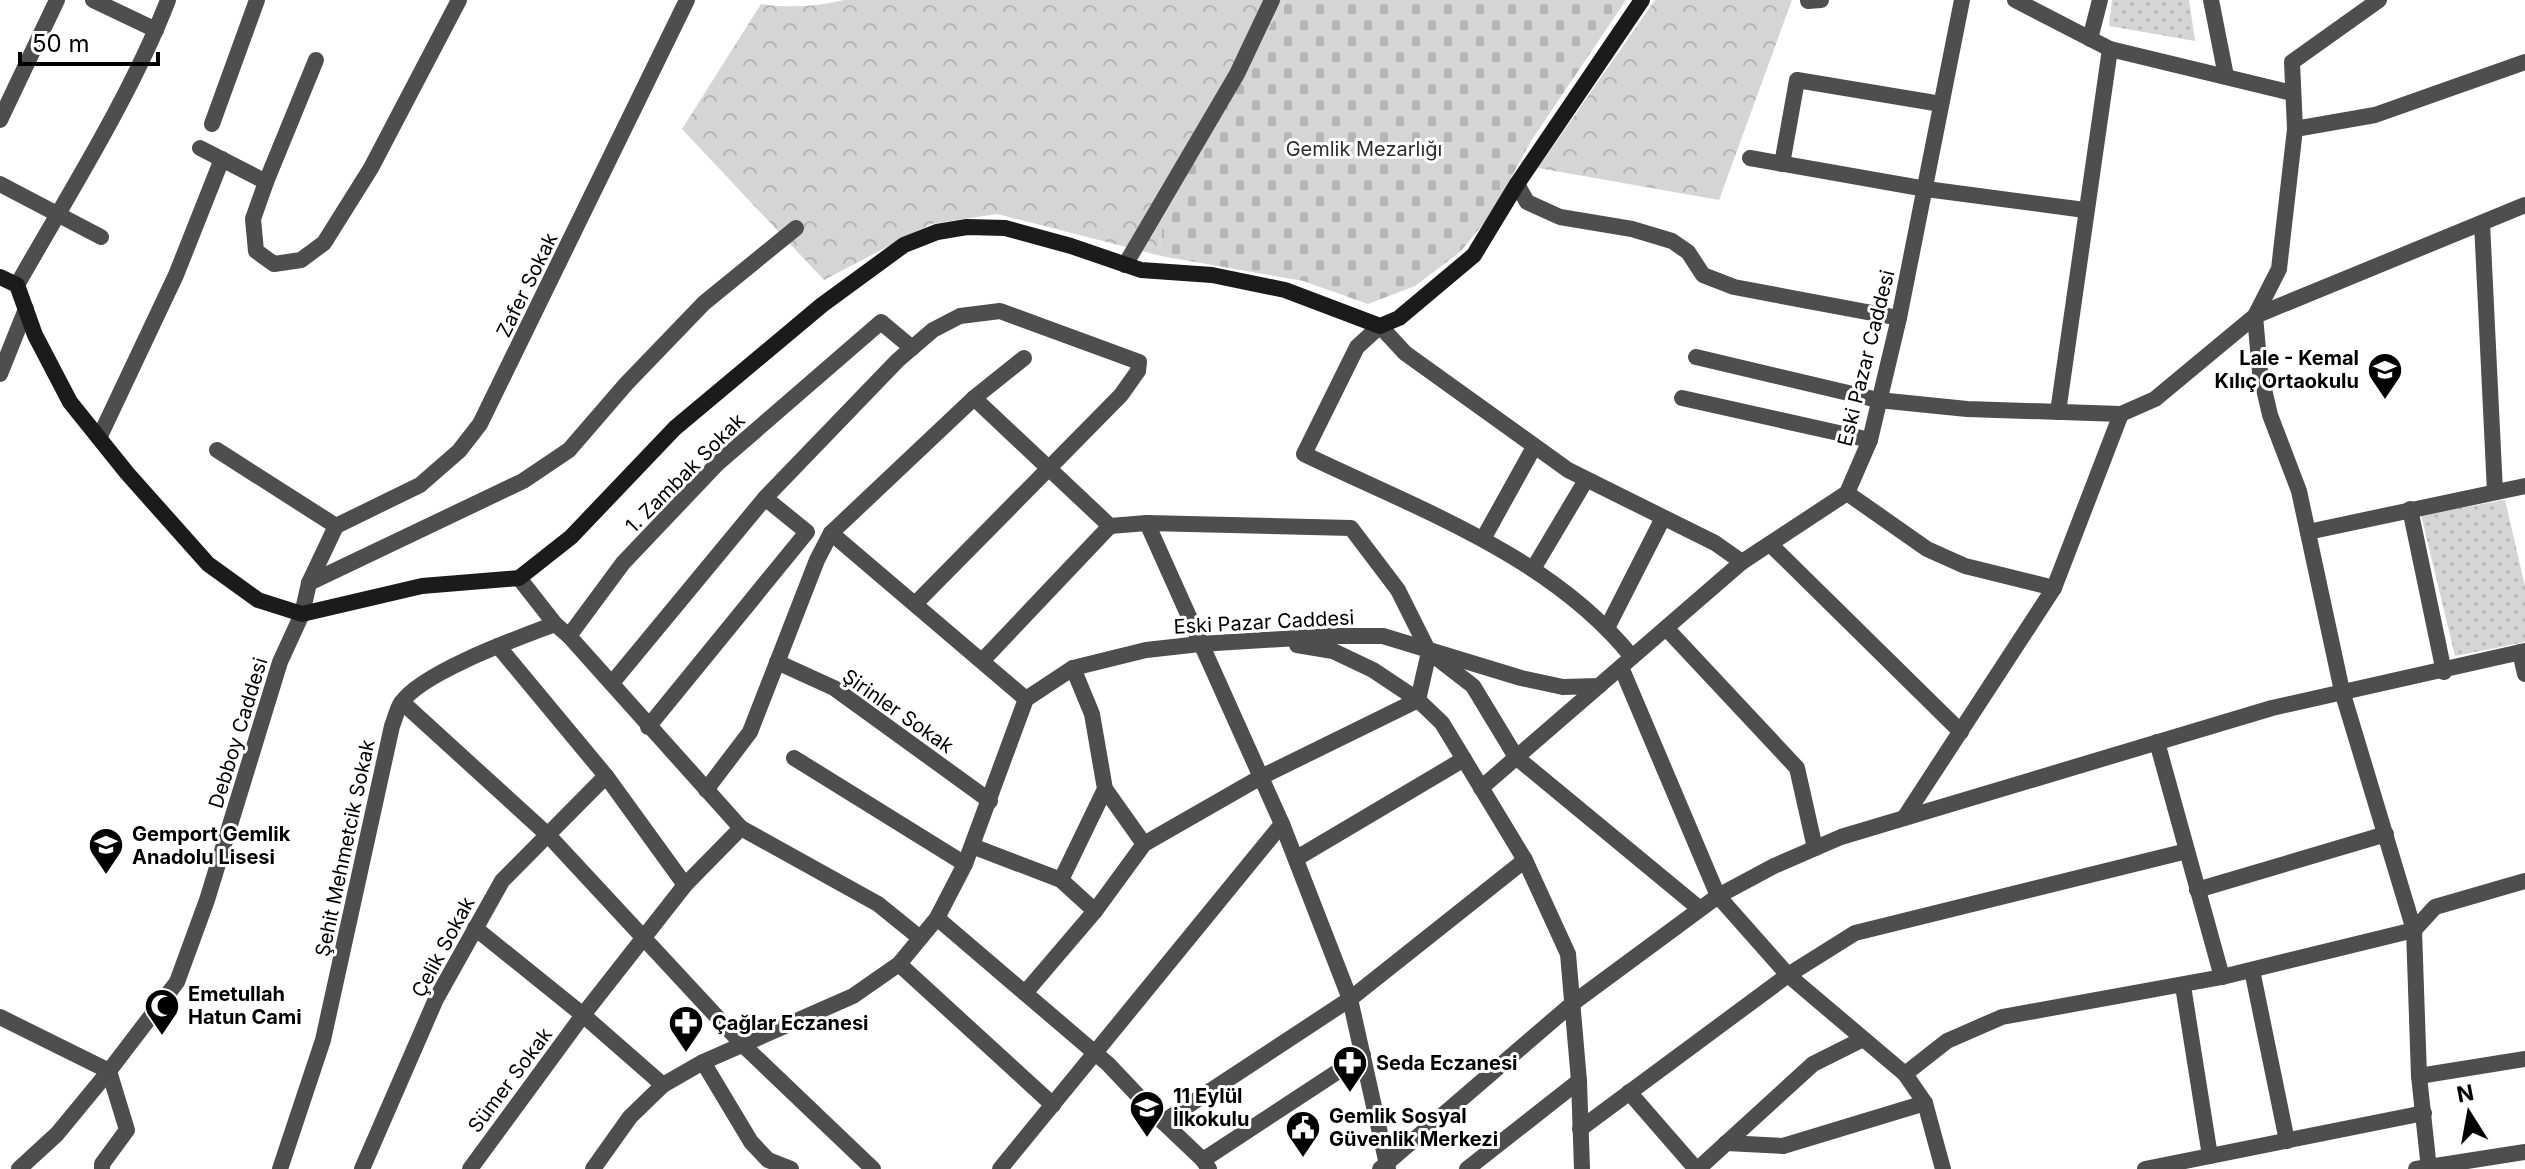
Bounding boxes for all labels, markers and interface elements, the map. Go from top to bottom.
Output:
scale bar [20,16,158,66]
text: 50 m [32,29,90,58]
park label: Gemlik Mezarlığı [1286,137,1442,161]
street label: Zafer Sokak [491,229,563,341]
street label: Eski Pazar Caddesi [1832,267,1900,449]
place label: Lale - Kemal Kılıç Ortaokulu [2215,346,2359,393]
school or university icon: Lale - Kemal Kılıç Ortaokulu [2366,351,2404,401]
street label: 1. Zambak Sokak [620,408,750,538]
street label: Eski Pazar Caddesi [1173,605,1355,639]
street label: Debboy Caddesi [204,655,272,811]
street label: Şirinler Sokak [838,664,958,758]
street label: Şehit Mehmetcik Sokak [310,737,380,959]
place label: Gemport Gemlik Anadolu Lisesi [132,822,291,869]
school or university icon: Gemport Gemlik Anadolu Lisesi [87,826,125,876]
street label: Çelik Sokak [406,893,480,1001]
place label: Emetullah Hatun Cami [188,982,302,1029]
mosque icon: Emetullah Hatun Cami [143,987,181,1037]
pharmacy icon: Çağlar Eczanesi [667,1004,705,1054]
place label: Çağlar Eczanesi [712,1011,869,1035]
street label: Sümer Sokak [463,1023,557,1137]
pharmacy icon: Seda Eczanesi [1331,1044,1369,1094]
place label: Seda Eczanesi [1376,1051,1518,1075]
north arrow [2429,1073,2509,1153]
text: N [2454,1079,2476,1108]
place label: 11 Eylül İlkokulu [1173,1084,1249,1131]
school or university icon: 11 Eylül İlkokulu [1128,1089,1166,1139]
place label: Gemlik Sosyal Güvenlik Merkezi [1329,1104,1498,1151]
public building icon: Gemlik Sosyal Güvenlik Merkezi [1284,1109,1322,1159]

